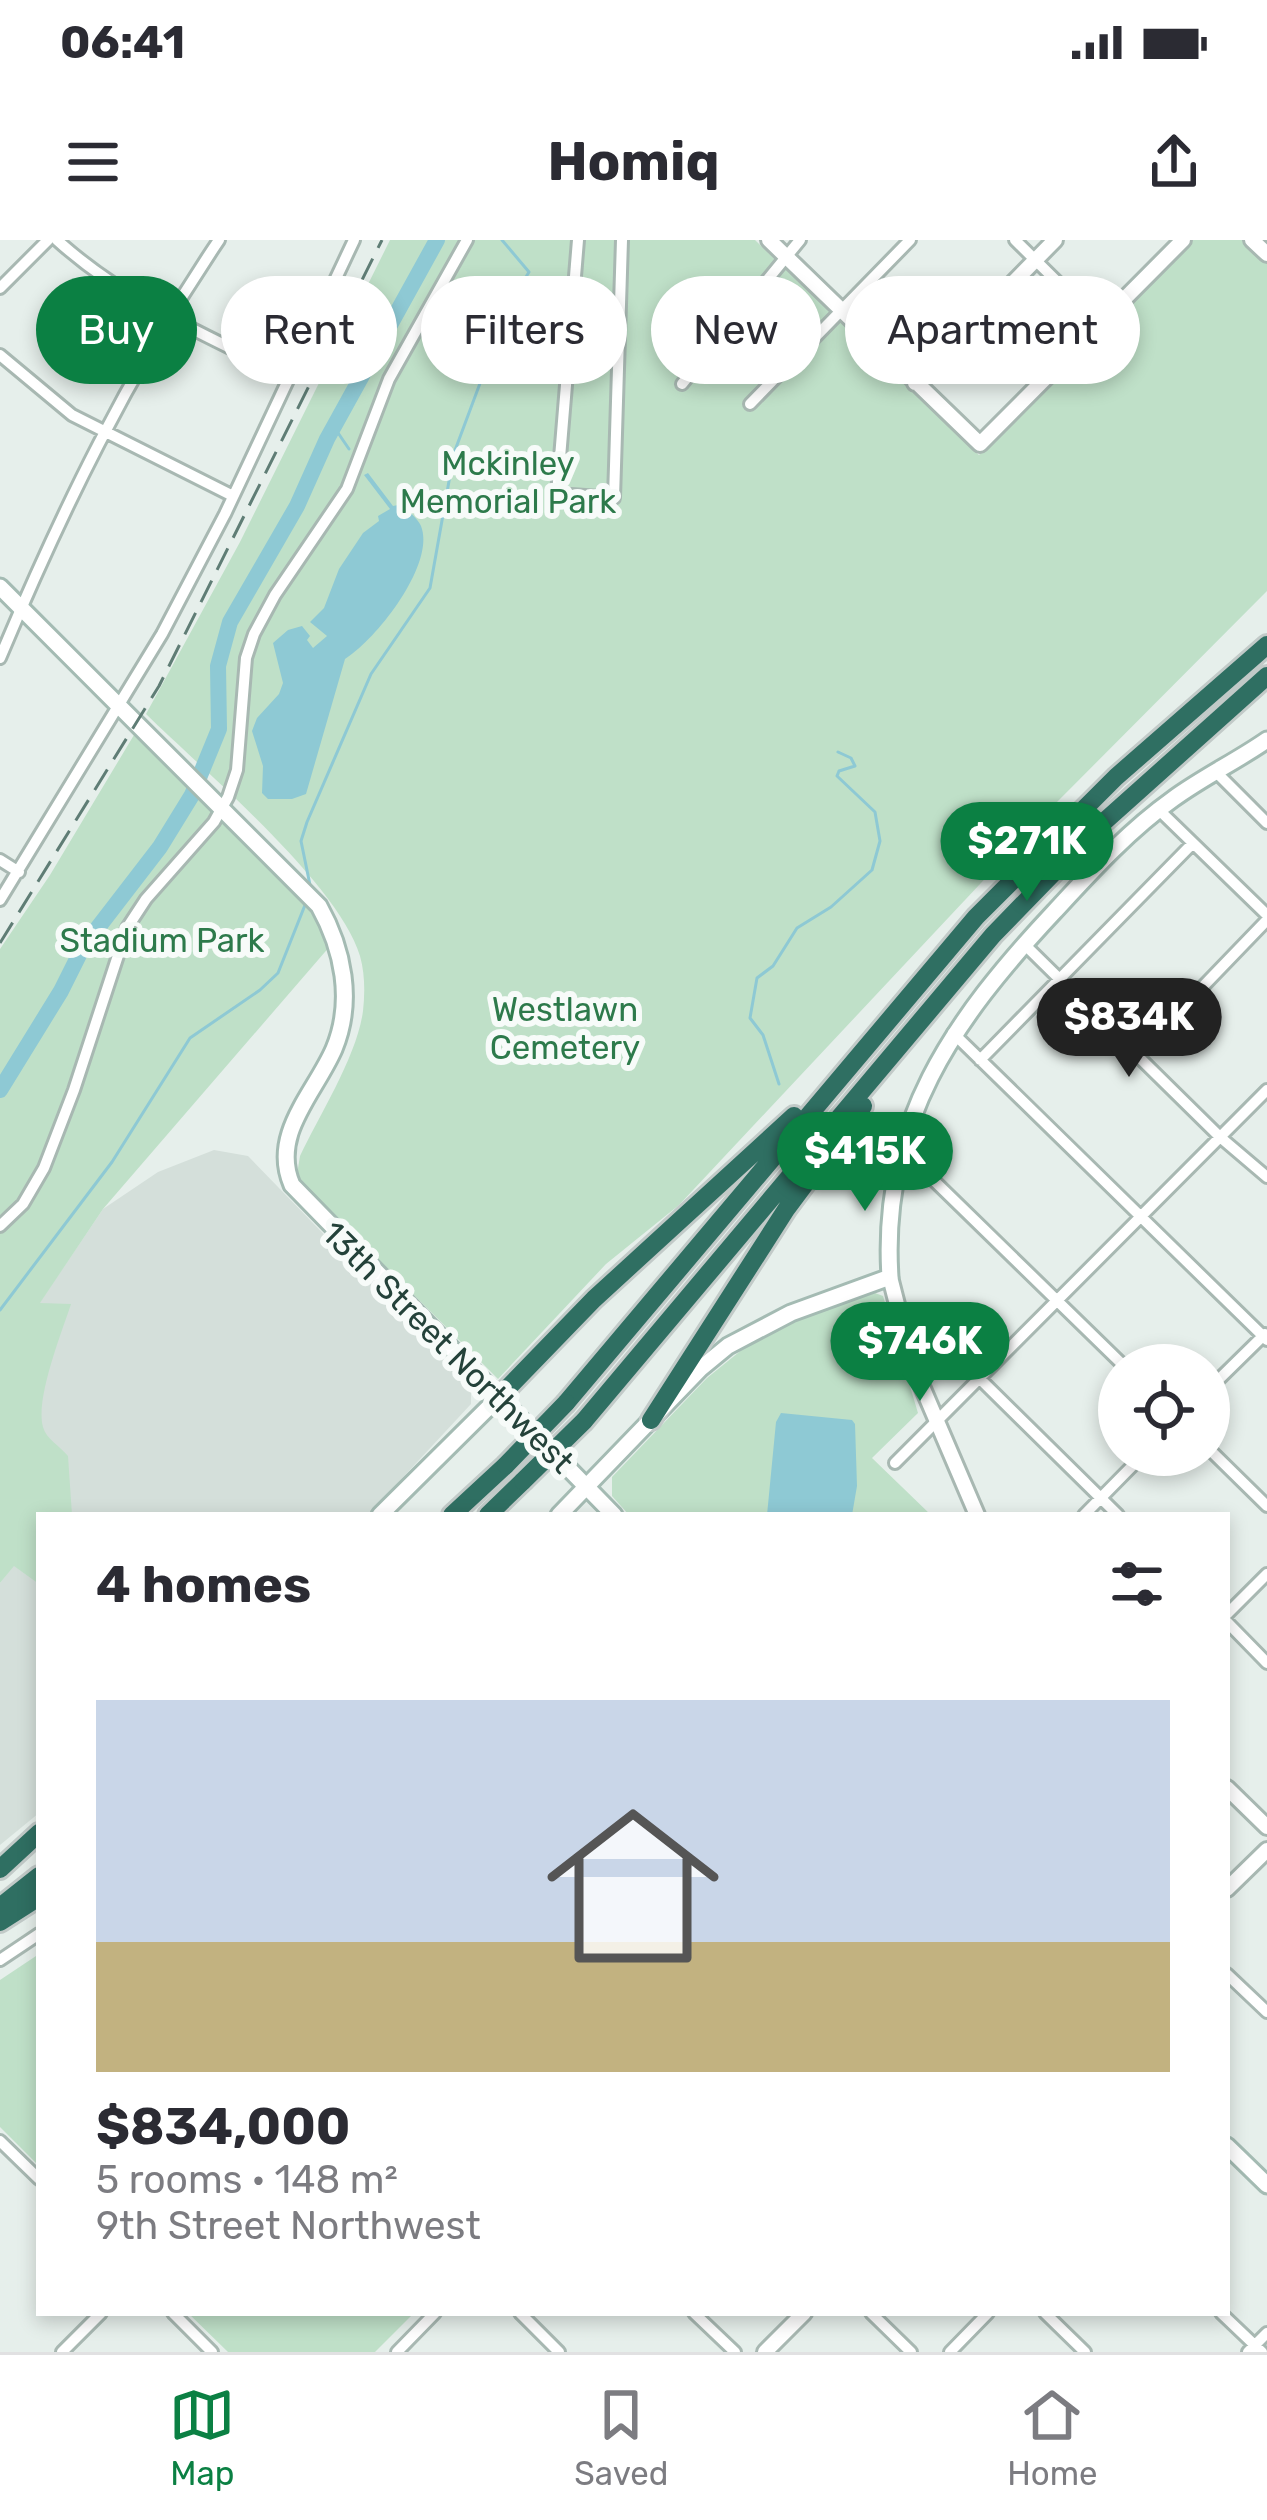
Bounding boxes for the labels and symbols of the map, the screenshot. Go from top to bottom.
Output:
park label: Mckinley Memorial Park [400,444,616,521]
pin: $271K [943,802,1111,904]
park label: Stadium Park [59,921,265,960]
pin: $834K [1045,978,1213,1080]
park label: Westlawn Cemetery [490,990,640,1067]
pin: $415K [781,1112,949,1214]
street label: 13th Street Northwest [314,1213,582,1481]
pin: $746K [836,1302,1004,1404]

